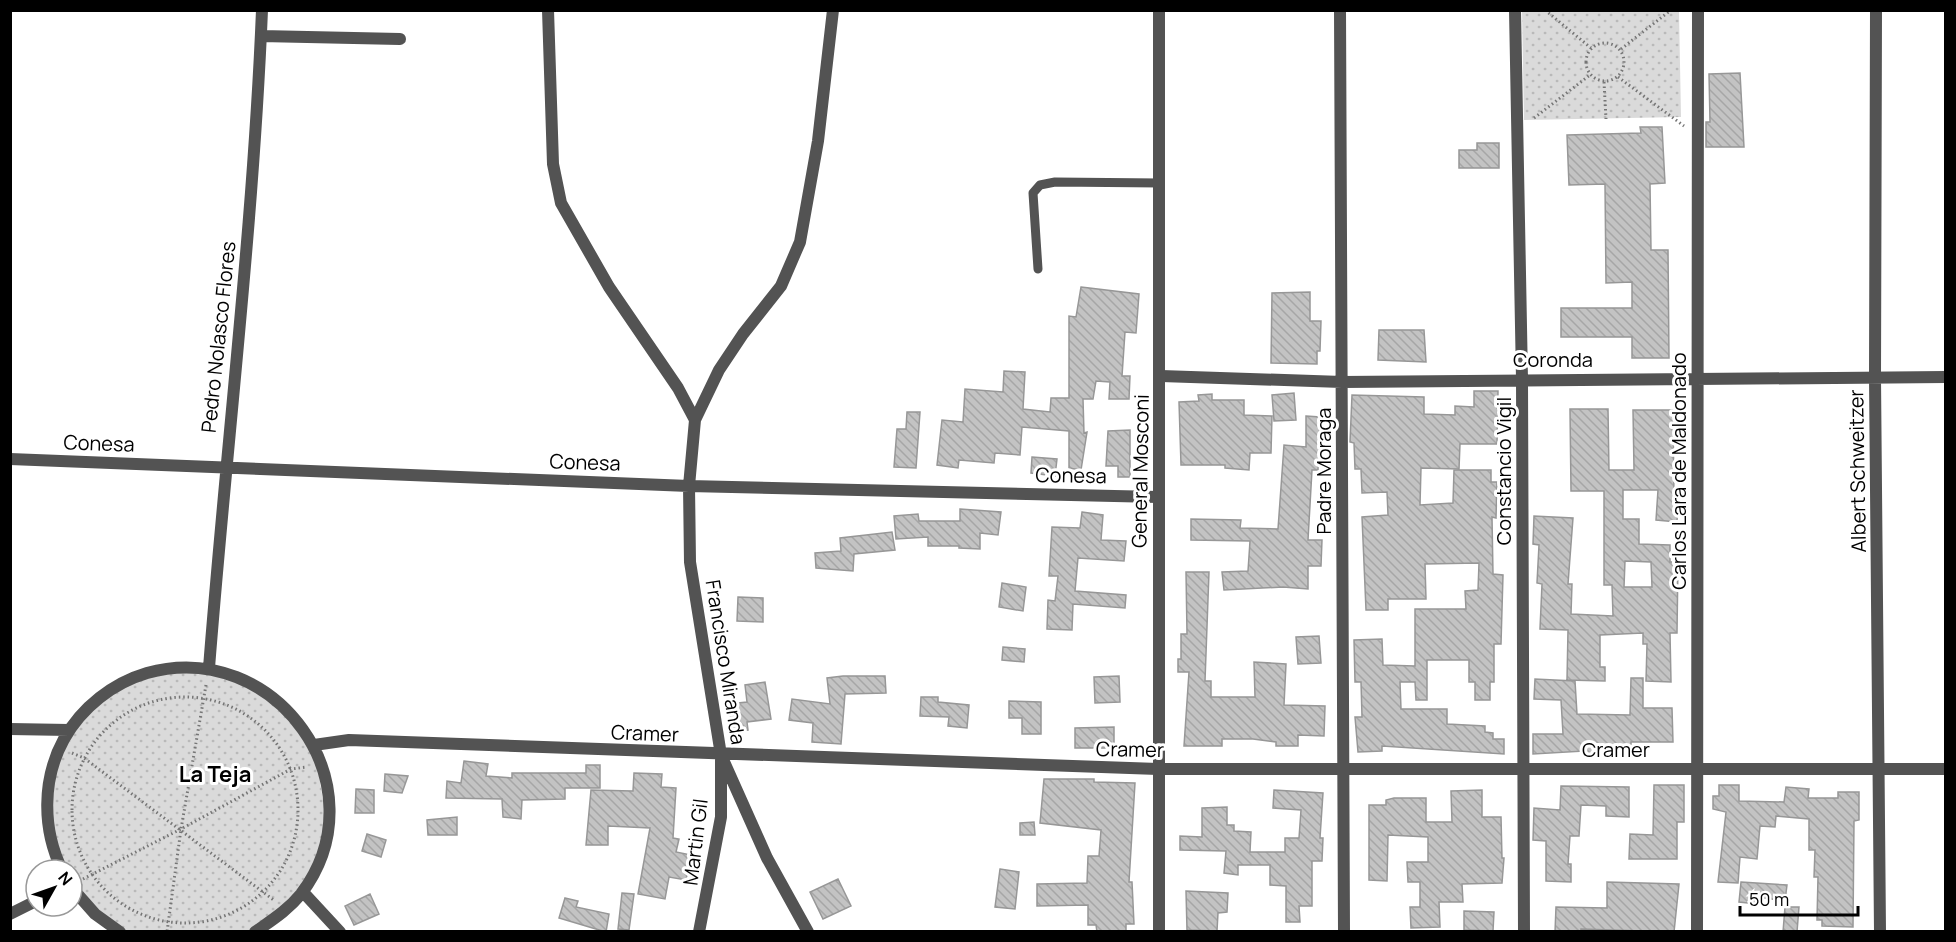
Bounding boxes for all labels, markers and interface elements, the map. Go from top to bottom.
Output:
street label: Pedro Nolasco Flores [195,240,241,434]
street label: Coronda [1513,346,1593,373]
street label: Carlos Lara de Maldonado [1665,352,1692,590]
street label: Albert Schweitzer [1842,389,1872,553]
street label: General Mosconi [1125,394,1155,548]
street label: Constancio Vigil [1490,397,1517,545]
street label: Padre Moraga [1310,408,1337,534]
street label: Conesa [63,428,135,458]
street label: Conesa [549,447,621,477]
street label: Conesa [1035,461,1107,489]
street label: Francisco Miranda [700,578,752,746]
street label: Cramer [611,718,679,748]
street label: Cramer [1096,735,1164,763]
street label: Cramer [1582,736,1650,763]
district label: La Teja [179,759,251,789]
street label: Martin Gil [676,797,714,887]
north arrow [24,858,84,918]
text: N [53,867,78,890]
scale bar [1740,879,1858,917]
text: 50 m [1749,887,1789,911]

